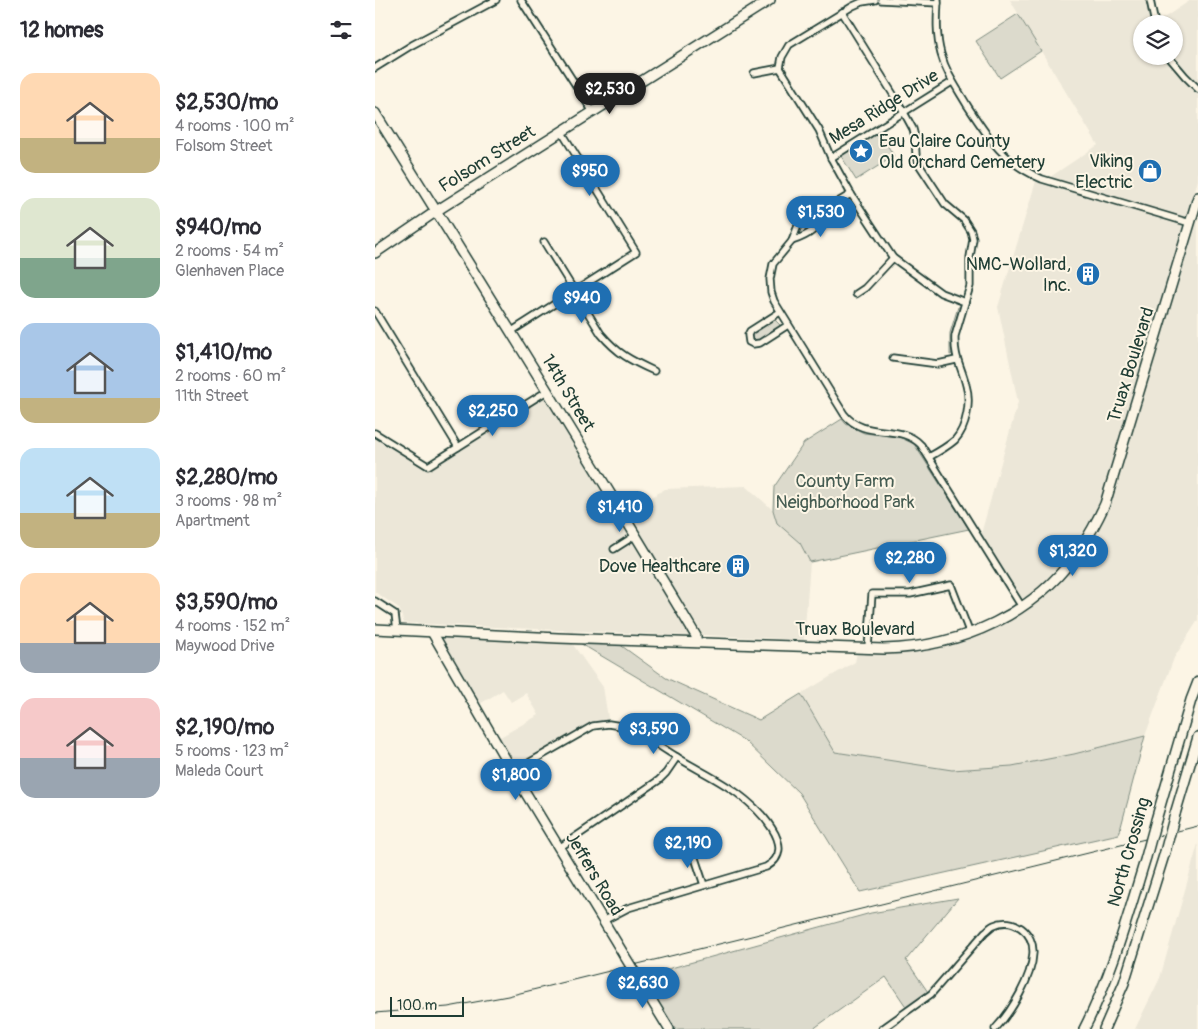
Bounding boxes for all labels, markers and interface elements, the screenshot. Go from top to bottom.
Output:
map controls [1133,15,1183,65]
button: layers [1133,15,1183,65]
icon: filters [327,16,355,44]
text: 12 homes [20,17,103,44]
street label: Mesa Ridge Drive [825,64,943,150]
pin: $2,530 [569,72,651,115]
text: $2,530 [585,79,635,99]
text: $2,530/mo [175,89,278,116]
icon: home [60,93,120,153]
text: 4 rooms · 100 m² [175,116,294,136]
street label: Folsom Street [434,120,540,198]
place label: Eau Claire County Old Orchard Cemetery [879,130,1045,174]
text: Folsom Street [175,136,273,156]
place icon: Eau Claire County Old Orchard Cemetery [848,138,874,164]
place label: Viking Electric [1075,150,1133,194]
pin: $950 [560,154,620,197]
shop icon: Viking Electric [1137,158,1163,184]
text: $950 [572,161,608,181]
pin: $1,530 [780,196,862,238]
text: $1,530 [797,202,845,222]
text: $940/mo [175,214,261,241]
icon: home [60,218,120,278]
text: 2 rooms · 54 m² [175,241,284,261]
place label: NMC-Wollard, Inc. [966,253,1071,297]
text: Glenhaven Place [175,261,284,281]
building icon: NMC-Wollard, Inc. [1075,261,1101,287]
pin: $940 [552,282,612,324]
text: $940 [563,288,601,308]
street label: Truax Boulevard [1103,304,1159,426]
text: $1,410/mo [175,339,272,366]
icon: home [60,343,120,403]
street label: 14th Street [536,350,600,436]
text: 2 rooms · 60 m² [175,366,286,386]
text: 11th Street [175,386,248,406]
pin: $2,250 [452,394,534,437]
text: $2,250 [468,401,518,421]
text: $2,280/mo [175,464,278,491]
icon: home [60,468,120,528]
park label: County Farm Neighborhood Park [776,470,915,514]
pin: $1,410 [579,490,661,533]
text: 3 rooms · 98 m² [175,491,282,511]
text: $1,410 [597,497,643,517]
text: Apartment [175,511,250,531]
pin: $1,320 [1032,534,1114,577]
text: $1,320 [1049,541,1097,561]
pin: $2,280 [869,542,951,584]
text: $2,280 [885,548,935,568]
building icon: Dove Healthcare [725,553,751,579]
place label: Dove Healthcare [599,555,721,578]
text: $3,590/mo [175,589,277,616]
icon: home [60,593,120,653]
text: 4 rooms · 152 m² [175,616,290,636]
street label: Truax Boulevard [795,618,915,641]
text: Maywood Drive [175,636,274,656]
pin: $3,590 [613,712,695,755]
text: $2,190/mo [175,714,274,741]
icon: home [60,718,120,778]
text: $3,590 [629,719,679,739]
text: 5 rooms · 123 m² [175,741,289,761]
pin: $1,800 [475,758,557,801]
text: Maleda Court [175,761,263,781]
text: $1,800 [492,765,540,785]
street label: North Crossing [1102,794,1156,910]
pin: $2,190 [647,826,729,869]
street label: Jeffers Road [560,828,628,920]
text: $2,190 [664,833,712,853]
pin: $2,630 [602,966,684,1009]
text: $2,630 [618,973,668,993]
scale bar [390,994,464,1017]
text: 100 m [397,997,437,1014]

